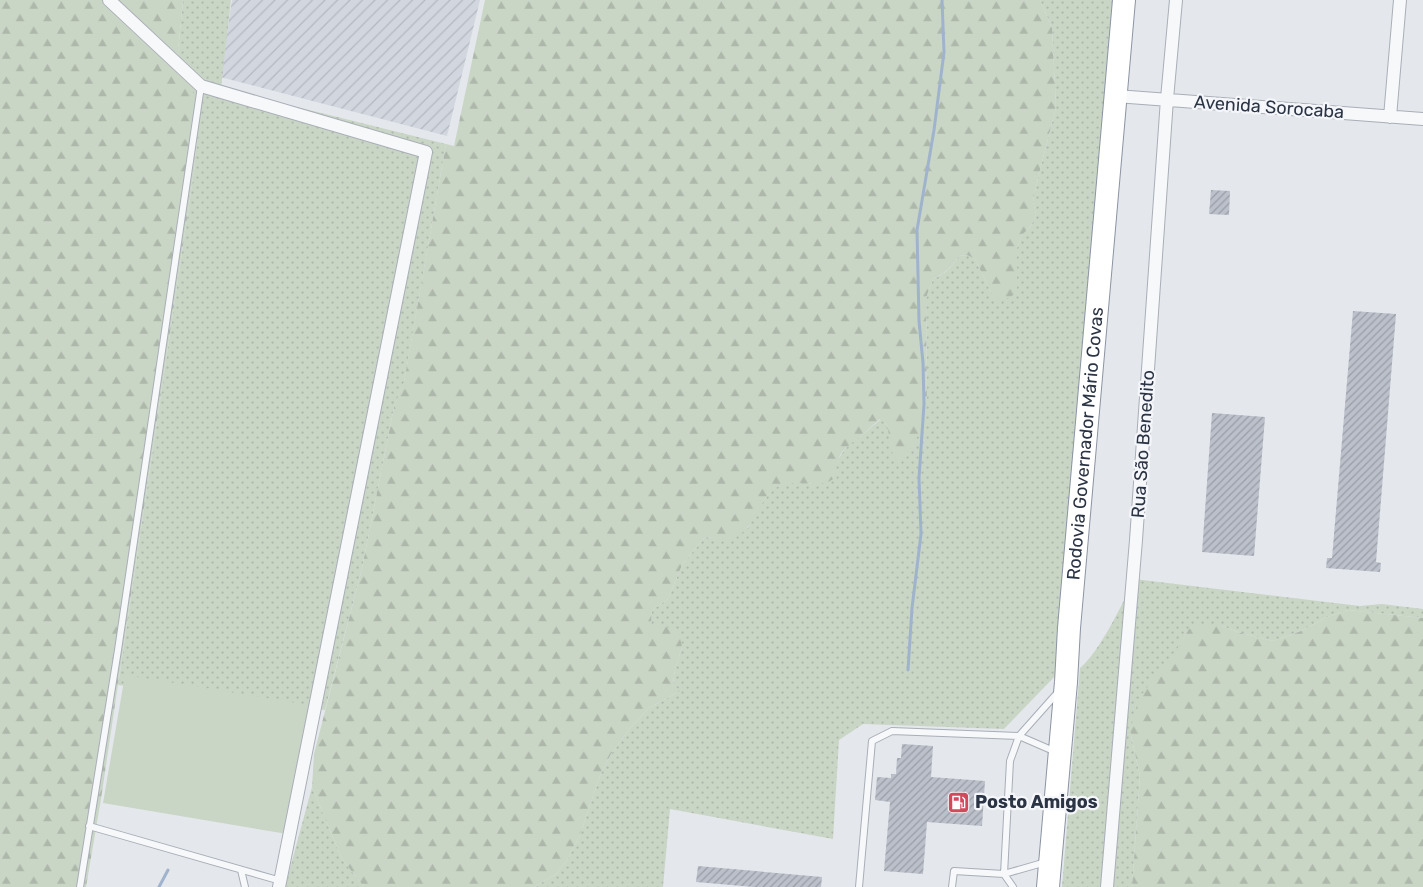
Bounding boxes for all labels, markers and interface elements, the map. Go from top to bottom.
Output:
street label: Avenida Sorocaba [1193,91,1345,123]
street label: Rodovia Governador Mário Covas [1062,306,1108,581]
street label: Rua São Benedito [1127,369,1159,519]
fuel station icon: Posto Amigos [947,790,971,814]
place label: Posto Amigos [975,791,1098,813]

